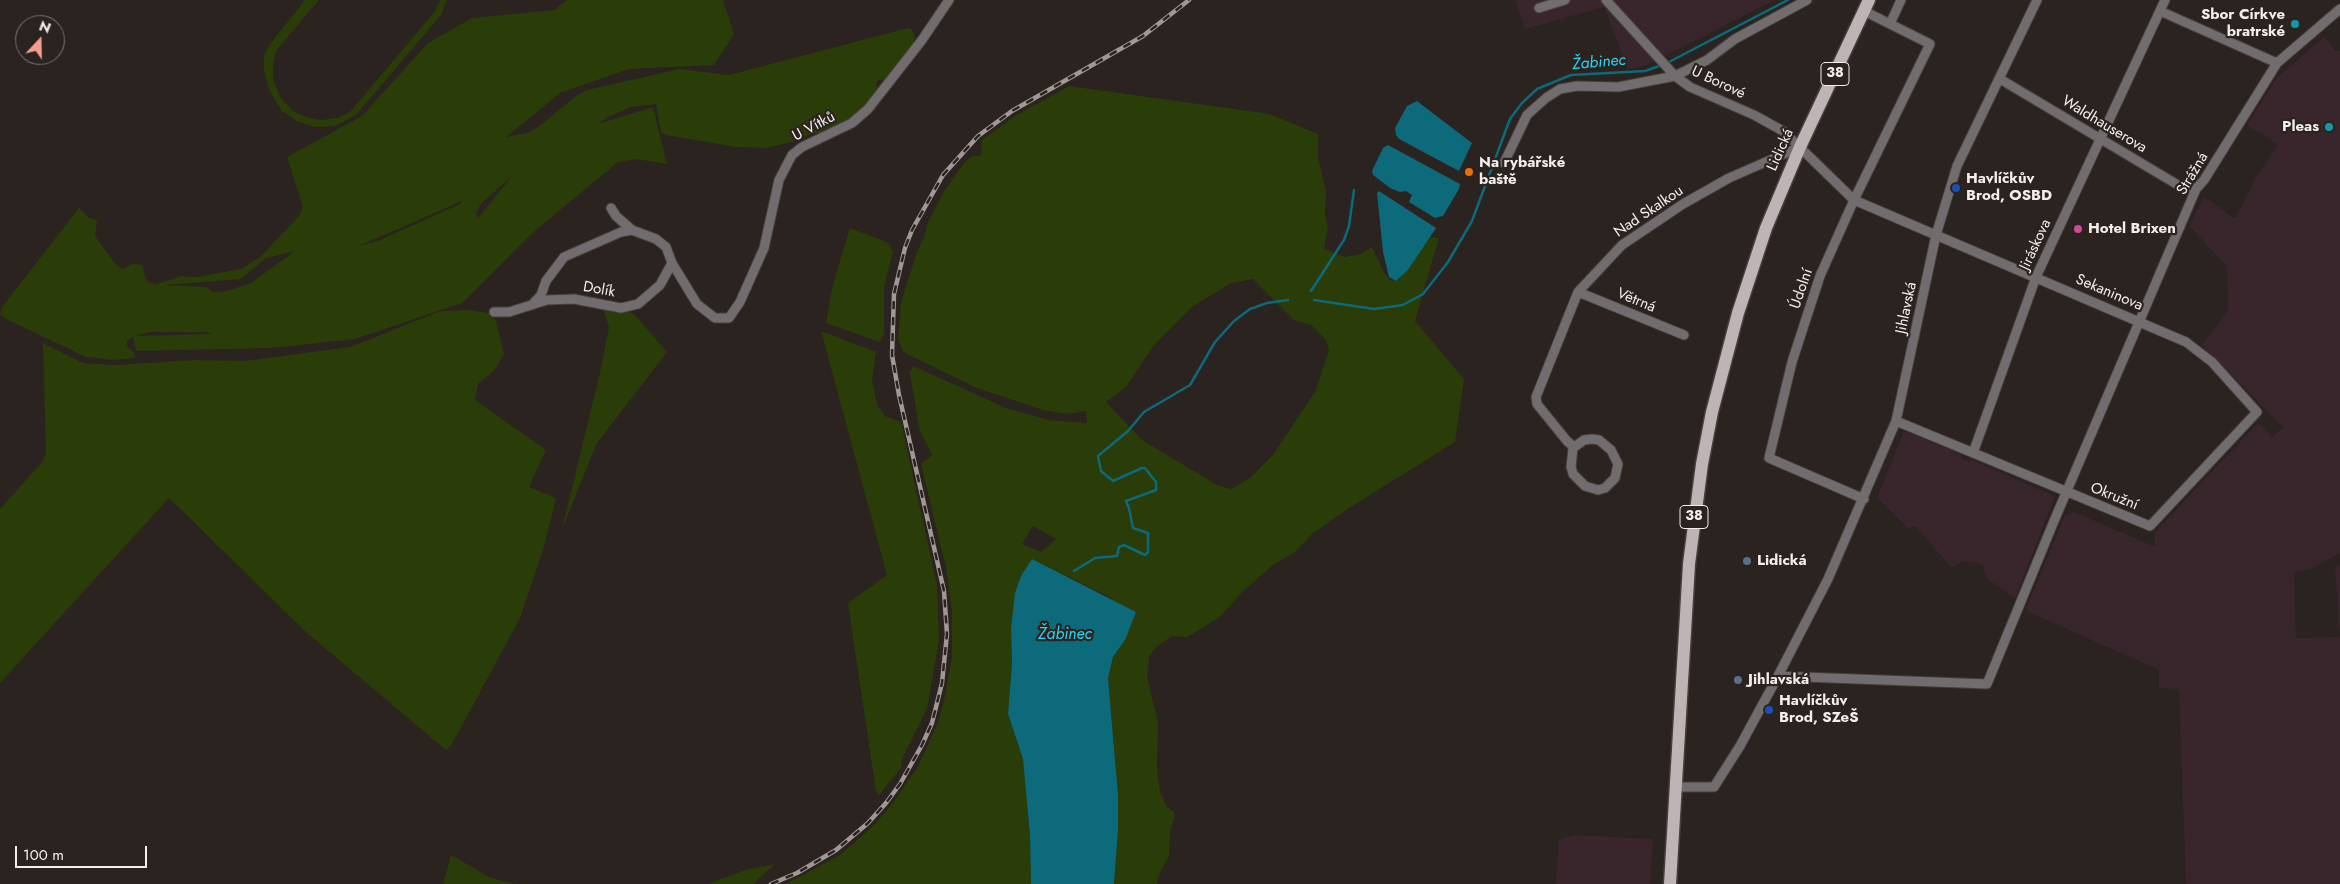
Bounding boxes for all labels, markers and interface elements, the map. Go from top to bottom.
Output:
place label: Sbor Církve bratrské [2201,6,2285,41]
north arrow [15,15,65,65]
text: N [36,16,54,38]
marker: Sbor Církve bratrské [2289,18,2301,30]
water label: Žabinec [1571,51,1627,75]
road number: 38 [1821,62,1849,86]
street label: U Borové [1688,63,1748,103]
street label: Waldhauserova [2058,93,2150,157]
street label: U Vítků [790,108,838,146]
place label: Pleas [2282,118,2319,136]
marker: Pleas [2323,121,2335,133]
street label: Lidická [1764,126,1798,174]
street label: Strážná [2173,150,2213,198]
place label: Na rybářské baště [1479,154,1565,189]
marker: Na rybářské baště [1463,166,1475,178]
place label: Havlíčkův Brod, OSBD [1966,170,2052,205]
street label: Nad Skalkou [1611,182,1687,242]
marker: Havlíčkův Brod, OSBD [1950,182,1962,194]
street label: Jiráskova [2016,217,2056,273]
place label: Hotel Brixen [2088,220,2176,238]
marker: Hotel Brixen [2072,223,2084,235]
street label: Údolní [1787,267,1817,311]
street label: Sekaninova [2073,271,2145,315]
street label: Dolík [582,278,616,302]
street label: Jihlavská [1893,280,1921,336]
street label: Větrná [1614,285,1658,317]
street label: Okružní [2087,479,2141,515]
road number: 38 [1680,506,1708,528]
place label: Lidická [1757,552,1807,570]
marker: Lidická [1741,555,1753,567]
water label: Žabinec [1038,625,1092,645]
place label: Jihlavská [1748,671,1809,689]
marker: Jihlavská [1732,674,1744,686]
place label: Havlíčkův Brod, SZeŠ [1779,692,1859,727]
marker: Havlíčkův Brod, SZeŠ [1763,704,1775,716]
scale bar [18,836,150,868]
text: 100 m [23,844,64,866]

